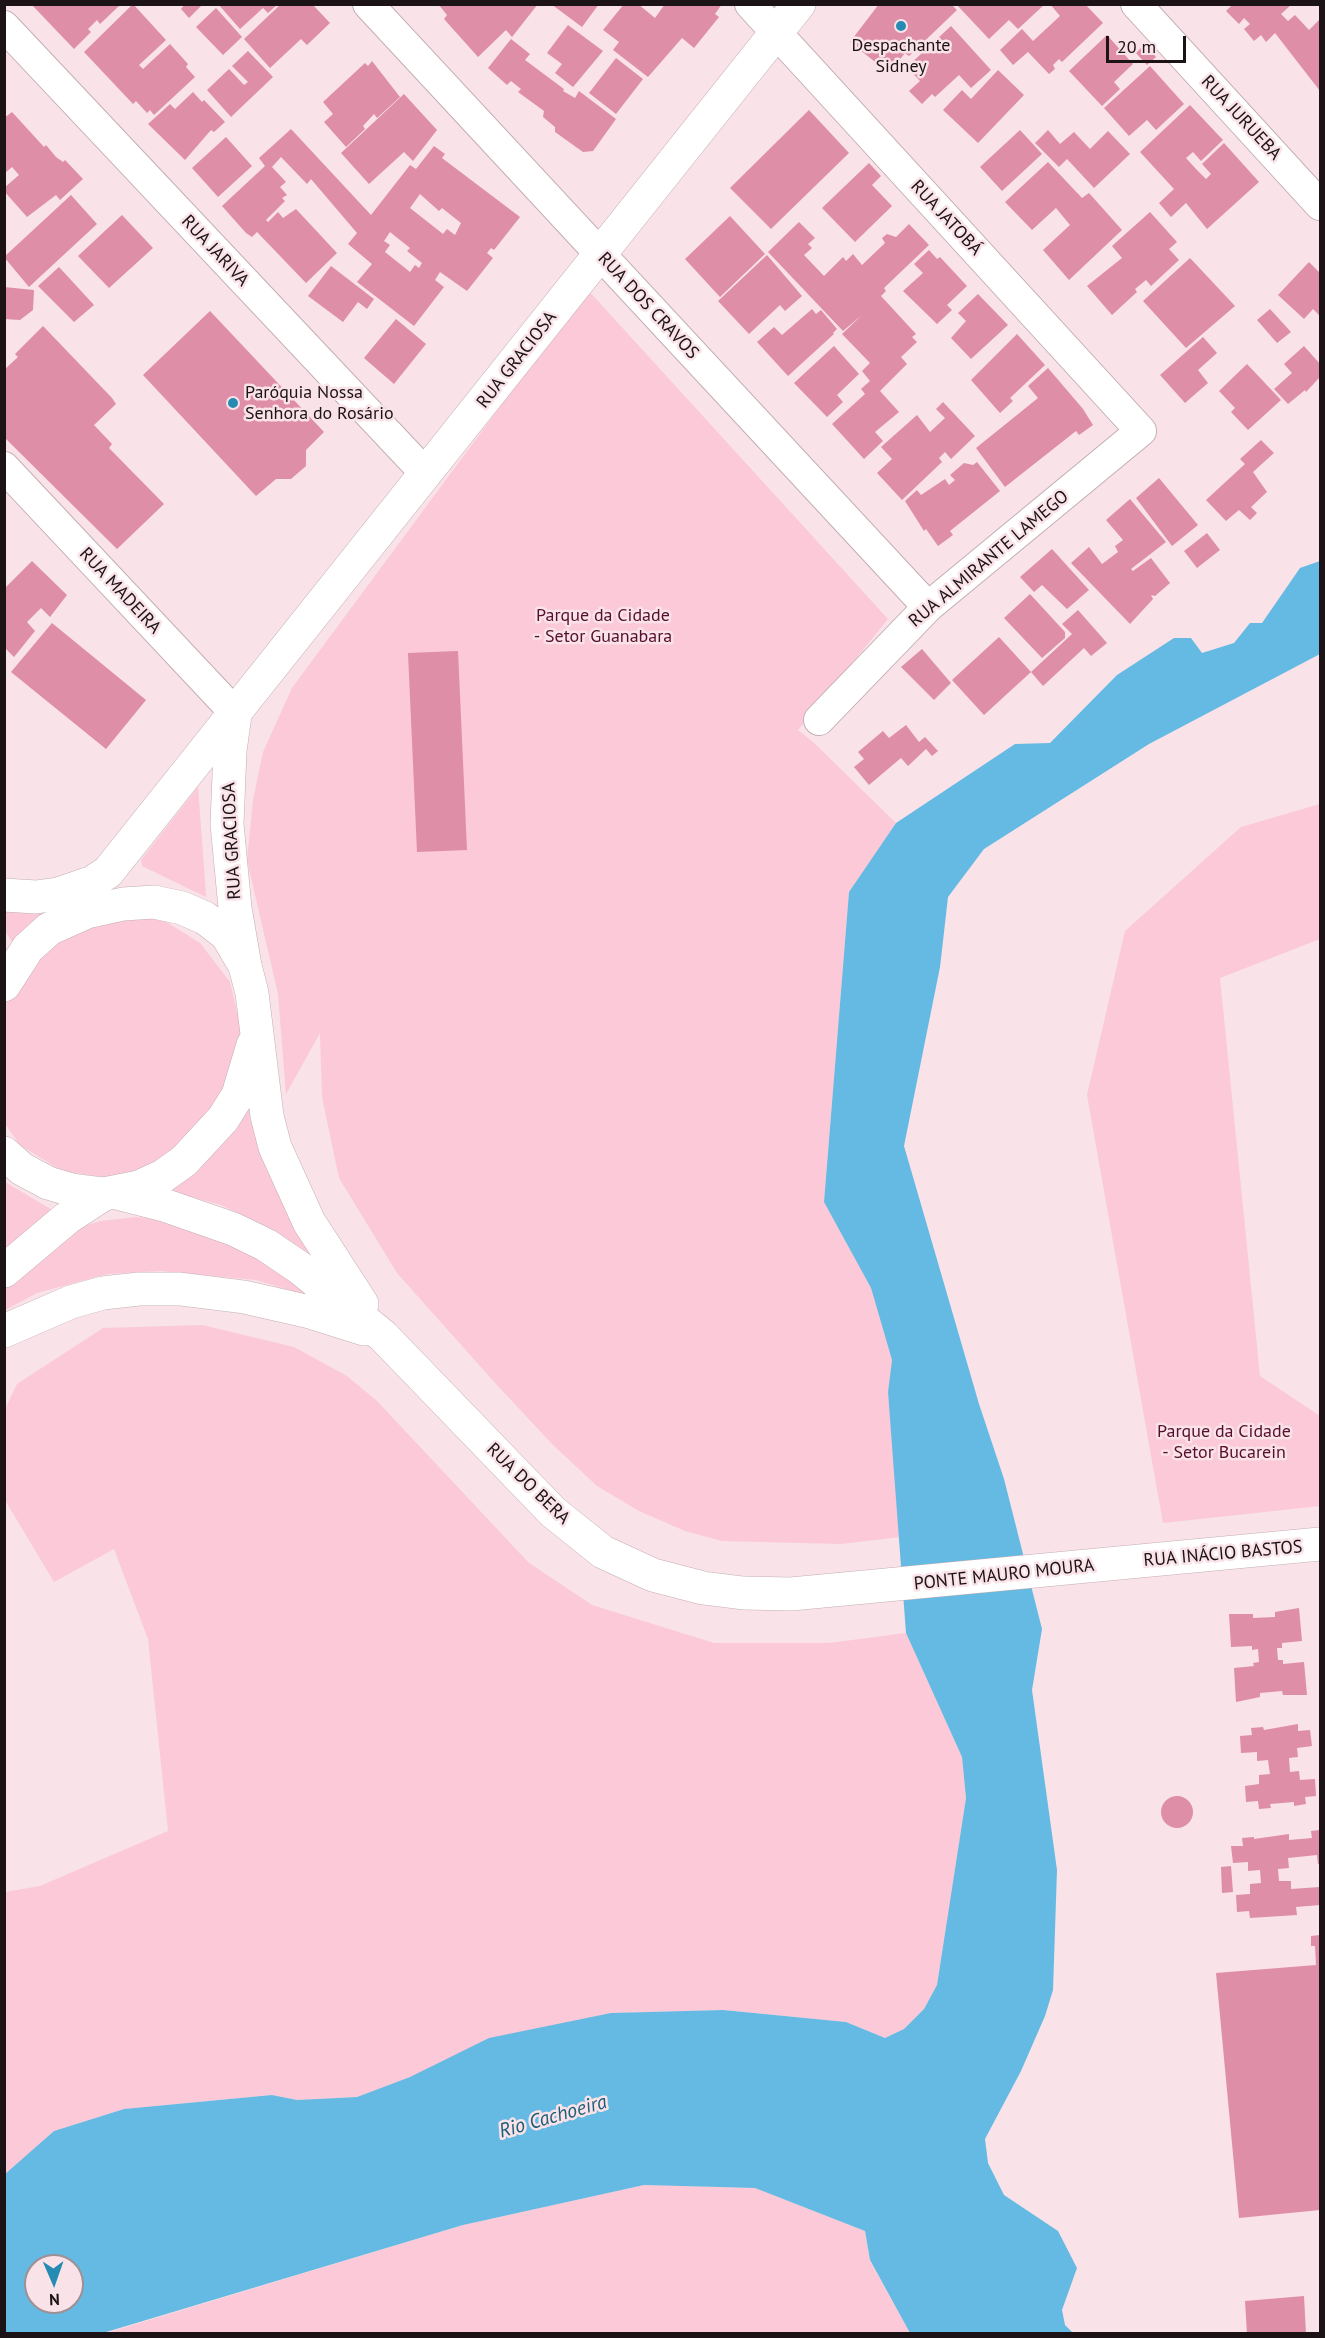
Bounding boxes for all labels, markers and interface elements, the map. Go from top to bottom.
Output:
marker: Despachante Sidney [894,19,908,33]
scale bar [1109,24,1188,62]
place label: Despachante Sidney [852,35,950,78]
text: 20 m [1117,35,1156,58]
street label: RUA JURUEBA [1196,71,1286,165]
street label: RUA JATOBÁ [906,176,986,260]
street label: RUA JARIVA [177,211,253,291]
street label: RUA DOS CRAVOS [593,248,703,364]
street label: RUA GRACIOSA [472,307,562,413]
place label: Paróquia Nossa Senhora do Rosário [245,382,394,424]
marker: Paróquia Nossa Senhora do Rosário [226,396,240,410]
street label: RUA ALMIRANTE LAMEGO [905,486,1073,632]
street label: RUA MADEIRA [75,543,165,639]
park label: Parque da Cidade - Setor Guanabara [534,605,672,648]
street label: RUA GRACIOSA [218,782,246,900]
park label: Parque da Cidade - Setor Bucarein [1157,1421,1291,1464]
street label: RUA DO BERA [482,1439,574,1529]
street label: RUA INÁCIO BASTOS [1143,1536,1303,1572]
street label: PONTE MAURO MOURA [913,1555,1095,1595]
water label: Rio Cachoeira [496,2090,610,2144]
north arrow [24,2254,84,2314]
text: N [49,2290,60,2310]

